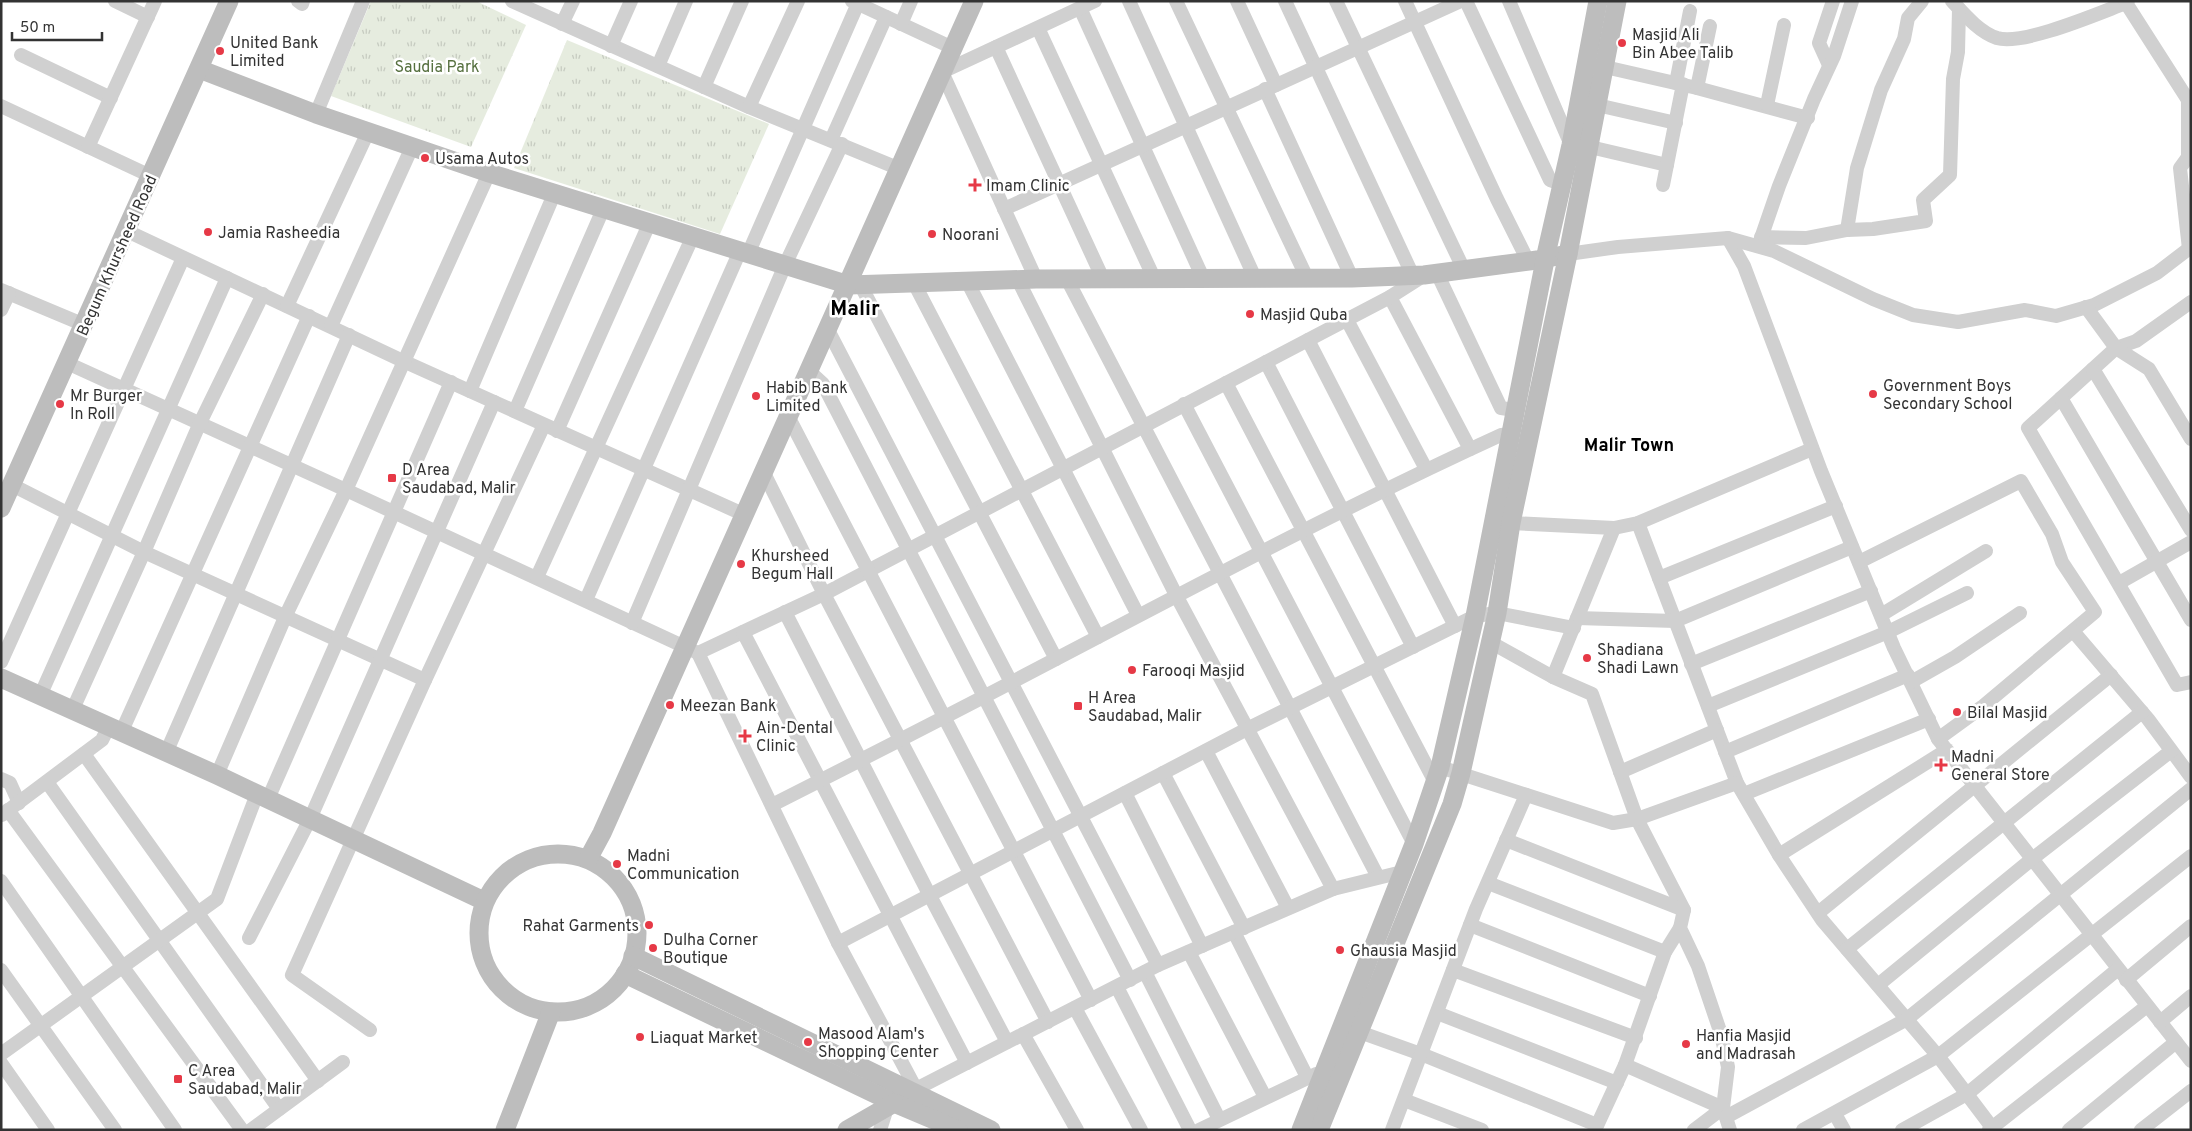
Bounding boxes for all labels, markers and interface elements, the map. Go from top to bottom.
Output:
scale bar [12,10,102,42]
text: 50 m [20,19,55,38]
place label: Masjid Ali Bin Abee Talib [1632,26,1733,64]
place label: United Bank Limited [230,34,318,72]
marker: Masjid Ali Bin Abee Talib [1616,37,1628,49]
marker: United Bank Limited [214,45,226,57]
park label: Saudia Park [394,58,480,78]
place label: Usama Autos [435,150,529,170]
marker: Usama Autos [419,152,431,164]
street label: Begum Khursheed Road [73,172,162,339]
place label: Imam Clinic [986,177,1070,197]
marker: Imam Clinic [968,178,982,192]
place label: Jamia Rasheedia [218,224,340,244]
marker: Jamia Rasheedia [202,226,214,238]
place label: Noorani [942,226,999,246]
marker: Noorani [926,228,938,240]
district label: Malir [830,296,880,323]
place label: Masjid Quba [1260,306,1348,326]
marker: Masjid Quba [1244,308,1256,320]
place label: Government Boys Secondary School [1883,377,2012,415]
place label: Habib Bank Limited [766,379,848,417]
place label: Mr Burger In Roll [70,387,142,425]
marker: Government Boys Secondary School [1867,388,1879,400]
marker: Habib Bank Limited [750,390,762,402]
marker: Mr Burger In Roll [54,398,66,410]
district label: Malir Town [1584,435,1674,458]
place label: D Area Saudabad, Malir [402,461,516,499]
marker: D Area Saudabad, Malir [386,472,398,484]
place label: Khursheed Begum Hall [751,547,834,585]
marker: Khursheed Begum Hall [735,558,747,570]
place label: Shadiana Shadi Lawn [1597,641,1679,679]
marker: Shadiana Shadi Lawn [1581,652,1593,664]
place label: Farooqi Masjid [1142,662,1245,682]
marker: Farooqi Masjid [1126,664,1138,676]
place label: H Area Saudabad, Malir [1088,689,1202,727]
place label: Meezan Bank [680,697,776,717]
marker: Meezan Bank [664,699,676,711]
marker: H Area Saudabad, Malir [1072,700,1084,712]
place label: Bilal Masjid [1967,704,2048,724]
marker: Bilal Masjid [1951,706,1963,718]
place label: Ain-Dental Clinic [756,719,833,757]
marker: Ain-Dental Clinic [738,729,752,743]
place label: Madni General Store [1951,748,2050,786]
marker: Madni General Store [1935,759,1947,771]
place label: Madni Communication [627,847,739,885]
marker: Madni Communication [611,858,623,870]
place label: Rahat Garments [523,917,639,937]
marker: Rahat Garments [643,919,655,931]
place label: Dulha Corner Boutique [663,931,758,969]
marker: Dulha Corner Boutique [647,942,659,954]
place label: Ghausia Masjid [1350,942,1457,962]
marker: Ghausia Masjid [1334,944,1346,956]
place label: Masood Alam's Shopping Center [818,1025,939,1063]
place label: Hanfia Masjid and Madrasah [1696,1027,1796,1065]
place label: Liaquat Market [650,1029,757,1049]
marker: Liaquat Market [634,1031,646,1043]
marker: Masood Alam's Shopping Center [802,1036,814,1048]
marker: Hanfia Masjid and Madrasah [1680,1038,1692,1050]
place label: C Area Saudabad, Malir [188,1062,302,1100]
marker: C Area Saudabad, Malir [172,1073,184,1085]

